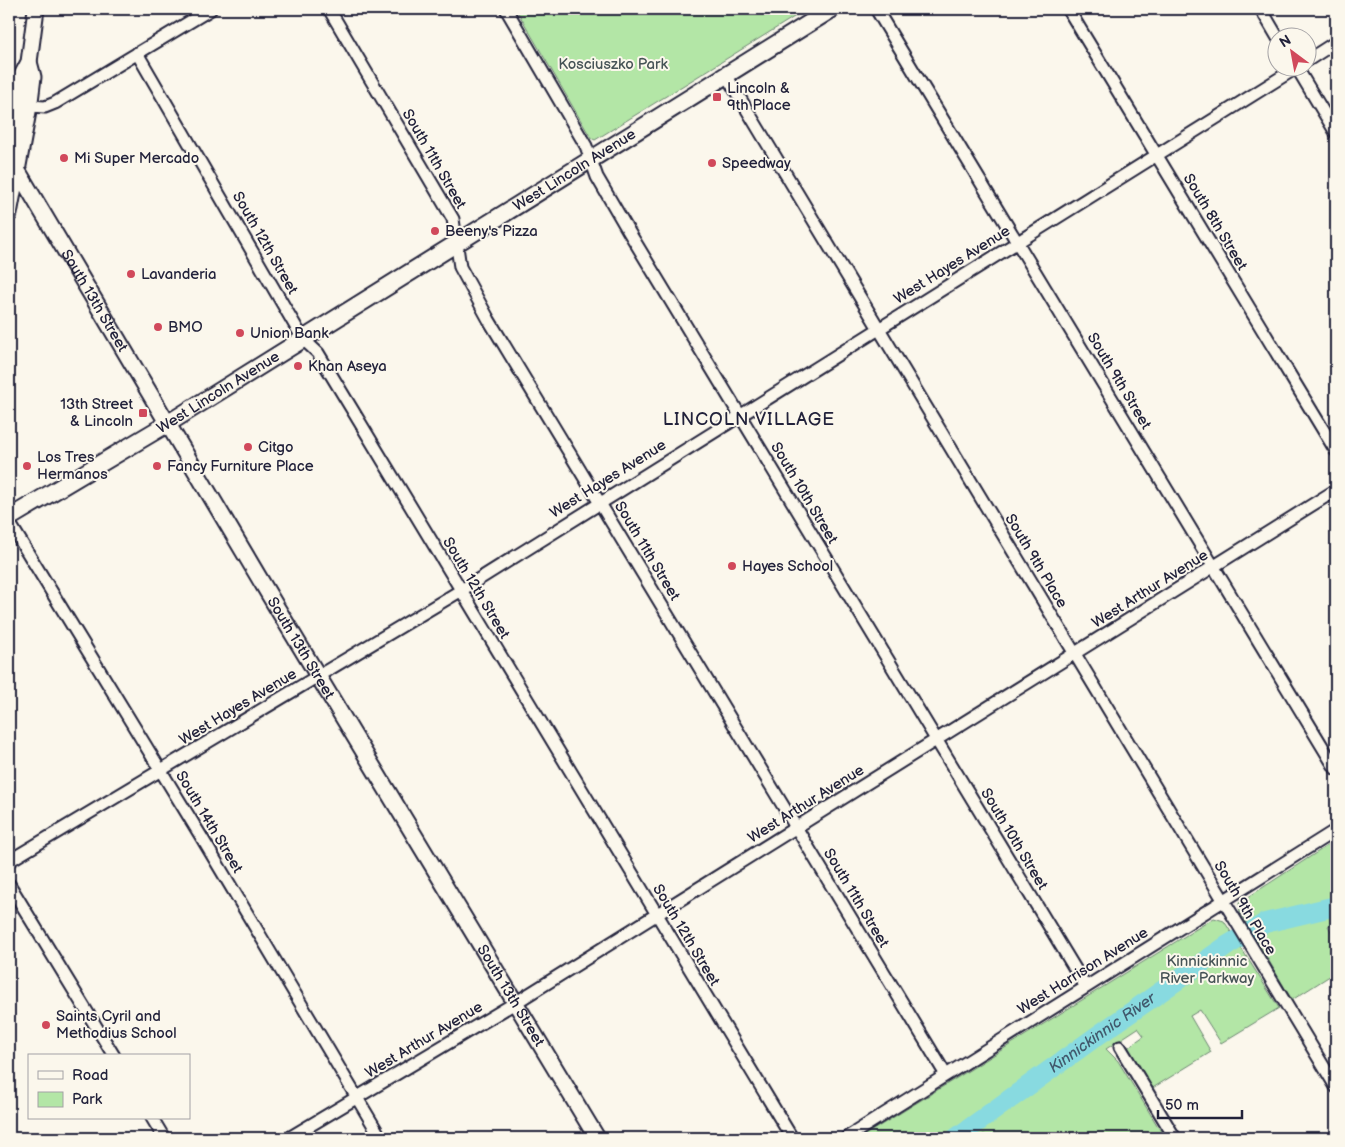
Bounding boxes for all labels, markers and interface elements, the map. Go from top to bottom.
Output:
north arrow [1268,28,1318,78]
text: N [1276,31,1294,51]
park label: Kosciuszko Park [558,55,668,74]
place label: Lincoln & 9th Place [727,79,791,115]
marker: Lincoln & 9th Place [711,91,723,103]
street label: South 11th Street [398,106,470,213]
street label: West Lincoln Avenue [509,124,639,215]
place label: Mi Super Mercado [74,149,199,168]
marker: Mi Super Mercado [58,152,70,164]
place label: Speedway [722,154,791,173]
marker: Speedway [706,157,718,169]
street label: South 8th Street [1179,170,1252,274]
street label: South 12th Street [228,188,302,298]
street label: West Hayes Avenue [890,221,1014,309]
place label: Beeny's Pizza [445,222,538,241]
marker: Beeny's Pizza [429,225,441,237]
street label: South 13th Street [57,246,133,355]
place label: Lavanderia [141,265,217,284]
marker: Lavanderia [125,268,137,280]
place label: BMO [168,318,203,337]
marker: BMO [152,321,164,333]
place label: Union Bank [250,324,329,343]
marker: Union Bank [234,327,246,339]
street label: South 9th Street [1083,329,1155,433]
street label: West Lincoln Avenue [153,347,283,438]
place label: Khan Aseya [308,357,387,376]
marker: Khan Aseya [292,360,304,372]
place label: 13th Street & Lincoln [60,395,133,431]
marker: 13th Street & Lincoln [137,407,149,419]
district label: LINCOLN VILLAGE [663,409,835,430]
street label: West Hayes Avenue [546,435,670,523]
place label: Citgo [258,438,294,457]
street label: South 10th Street [766,439,842,548]
marker: Citgo [242,441,254,453]
place label: Los Tres Hermanos [37,448,108,484]
place label: Fancy Furniture Place [167,457,314,476]
marker: Los Tres Hermanos [21,460,33,472]
marker: Fancy Furniture Place [151,460,163,472]
street label: South 11th Street [610,498,684,604]
street label: South 9th Place [1000,510,1072,612]
street label: South 12th Street [438,534,514,643]
street label: West Arthur Avenue [1088,546,1212,632]
place label: Hayes School [742,557,833,576]
marker: Hayes School [726,560,738,572]
street label: South 13th Street [263,593,339,703]
street label: West Hayes Avenue [176,664,300,750]
street label: West Arthur Avenue [744,761,868,847]
street label: South 14th Street [171,768,247,877]
street label: South 10th Street [976,785,1052,894]
street label: South 11th Street [819,845,893,951]
street label: South 9th Place [1209,857,1281,959]
street label: South 12th Street [648,881,724,990]
street label: West Harrison Avenue [1014,923,1152,1019]
street label: South 13th Street [473,941,549,1050]
park label: Kinnickinnic River Parkway [1160,952,1254,988]
water label: Kinnickinnic River [1045,988,1160,1077]
street label: West Arthur Avenue [362,997,486,1083]
place label: Saints Cyril and Methodius School [56,1007,177,1043]
marker: Saints Cyril and Methodius School [40,1019,52,1031]
legend [28,1054,190,1120]
text: Road [72,1066,108,1085]
scale bar [1158,1087,1241,1119]
text: Park [72,1090,103,1109]
text: 50 m [1165,1096,1199,1115]

